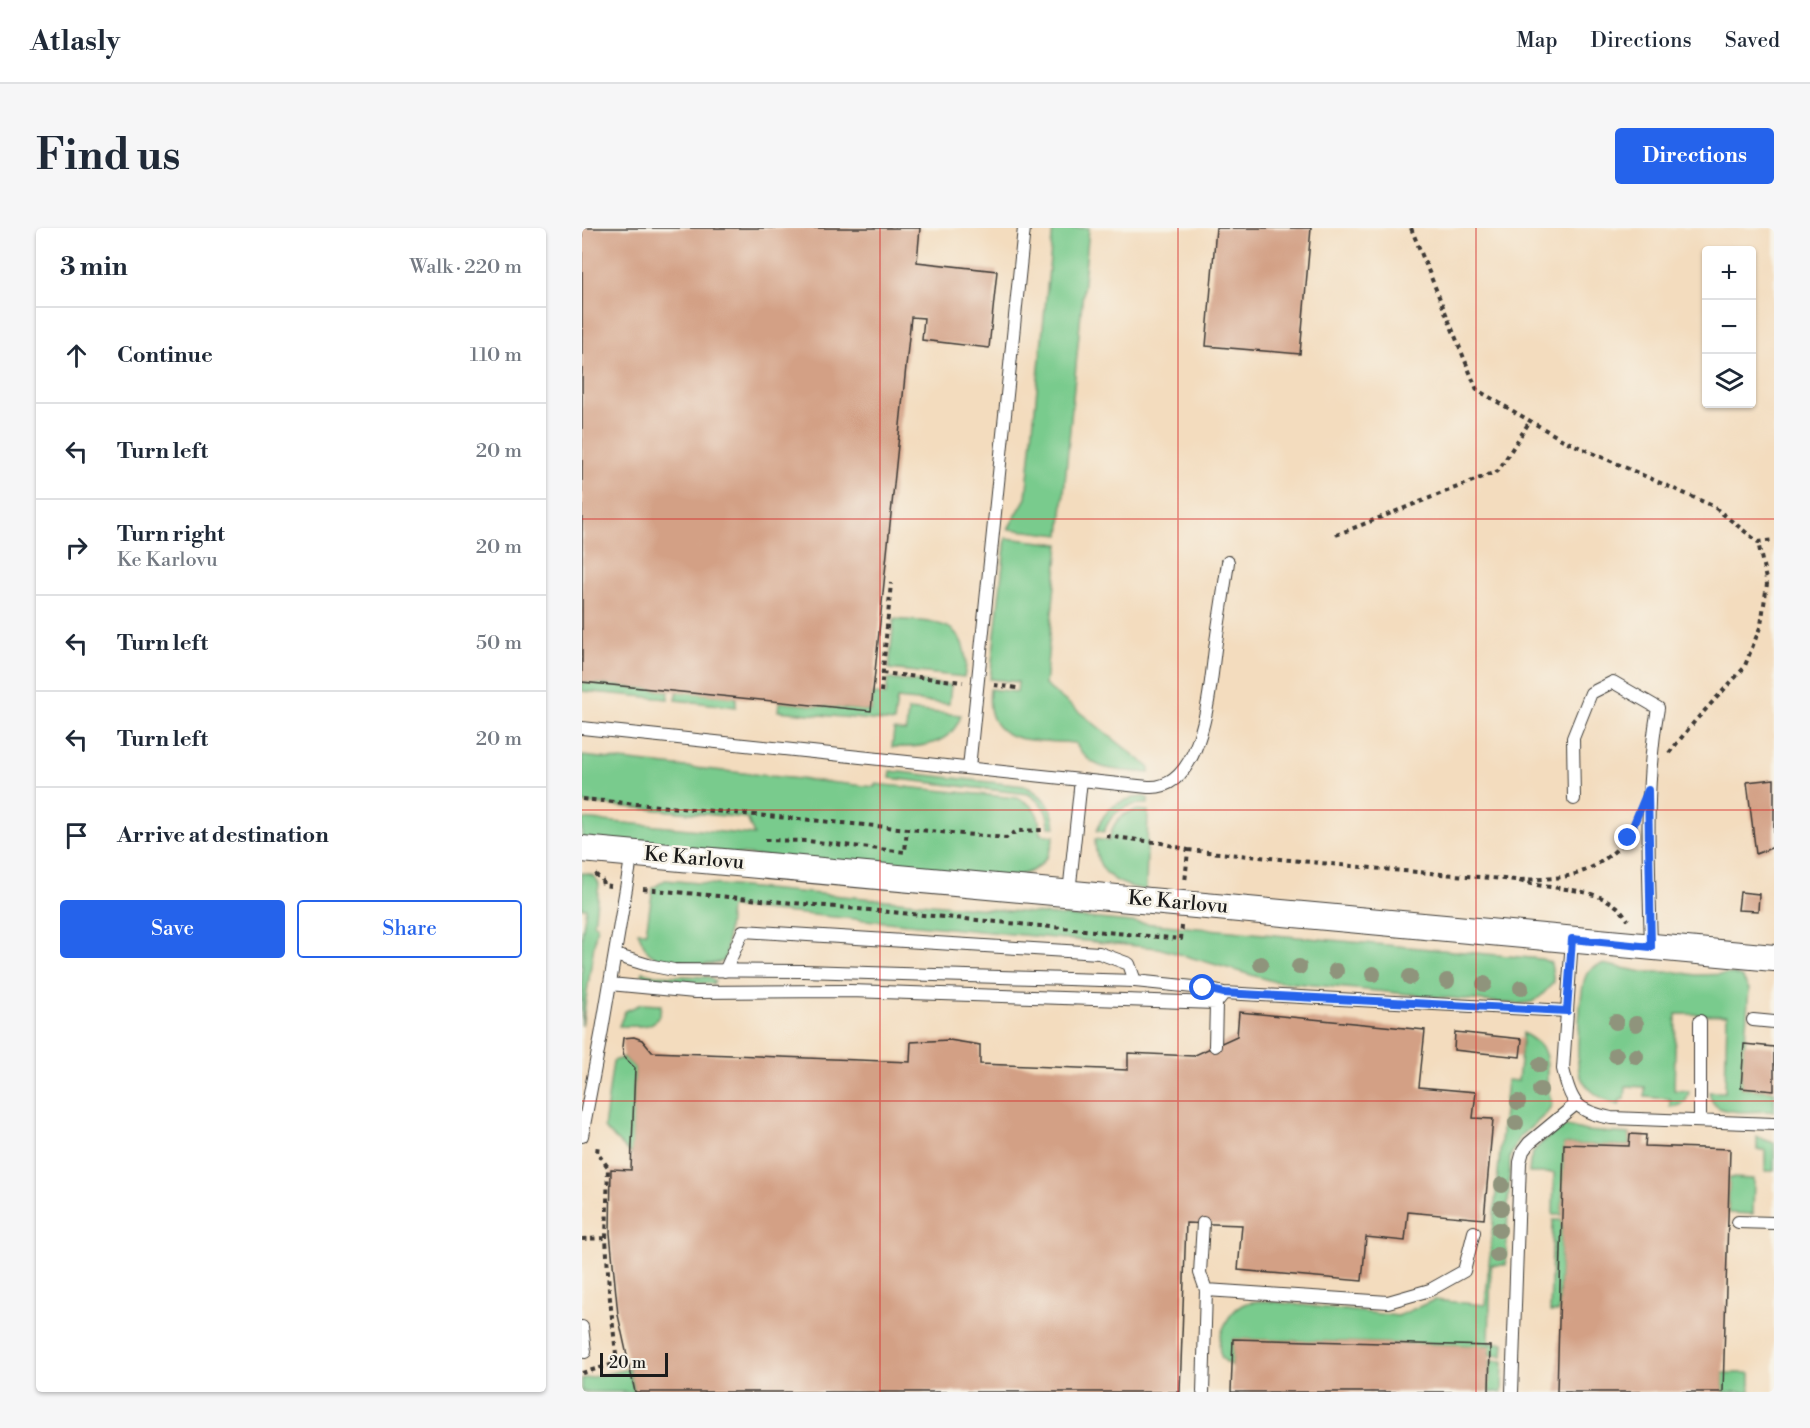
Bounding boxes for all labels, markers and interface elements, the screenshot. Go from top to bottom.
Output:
text: Atlasly [30,24,120,59]
text: Map [1516,28,1558,54]
text: Directions [1591,28,1692,54]
text: Saved [1725,28,1780,54]
button: Directions [1615,128,1774,184]
text: Find us [36,130,180,183]
map controls [1702,246,1756,408]
button: + [1702,246,1756,300]
text: 3 min [60,251,128,283]
text: Walk · 220 m [409,255,522,280]
button: − [1702,300,1756,354]
icon: ahead [60,339,93,372]
text: Continue [117,342,213,369]
text: 110 m [470,343,522,368]
button: layers [1702,354,1756,408]
icon: left [60,435,93,468]
text: Turn left [117,438,208,465]
text: 20 m [476,439,522,464]
text: Turn right [117,521,225,548]
icon: right [60,531,93,564]
text: 20 m [476,535,522,560]
text: Ke Karlovu [117,548,218,573]
icon: left [60,627,93,660]
text: Turn left [117,630,208,657]
text: 50 m [476,631,522,656]
icon: left [60,723,93,756]
text: Turn left [117,726,208,753]
text: 20 m [476,727,522,752]
icon: arrive [60,819,93,852]
text: Arrive at destination [117,822,329,849]
route end [1614,824,1640,850]
street label: Ke Karlovu [643,842,746,876]
street label: Ke Karlovu [1127,886,1230,920]
button: Save [60,900,285,958]
button: Share [297,900,522,958]
route start [1189,974,1215,1000]
scale bar [600,1350,668,1378]
text: 20 m [609,1353,646,1373]

